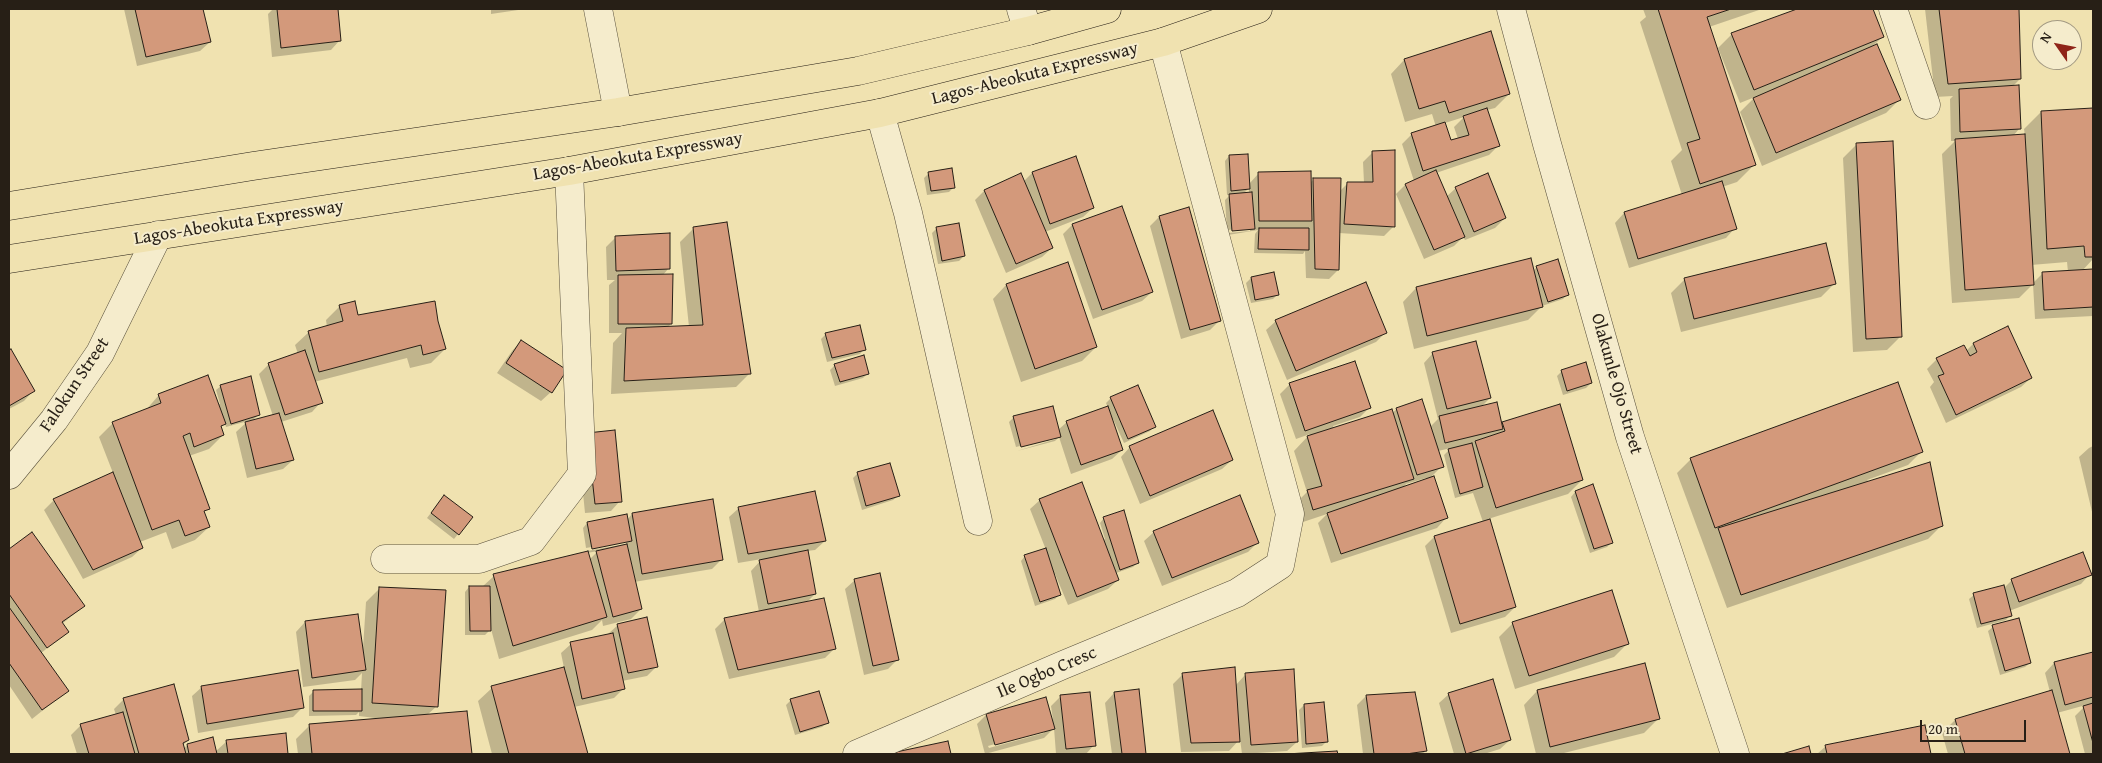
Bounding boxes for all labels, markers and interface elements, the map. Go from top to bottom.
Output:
north arrow [2032,20,2082,70]
text: N [2034,28,2056,47]
street label: Lagos-Abeokuta Expressway [929,38,1141,110]
street label: Lagos-Abeokuta Expressway [532,128,744,186]
street label: Lagos-Abeokuta Expressway [133,196,345,250]
street label: Olakunle Ojo Street [1586,311,1646,457]
street label: Falokun Street [35,334,115,436]
street label: Ile Ogbo Cresc [994,642,1100,704]
scale bar [1922,710,2028,742]
text: 20 m [1928,718,1958,739]

